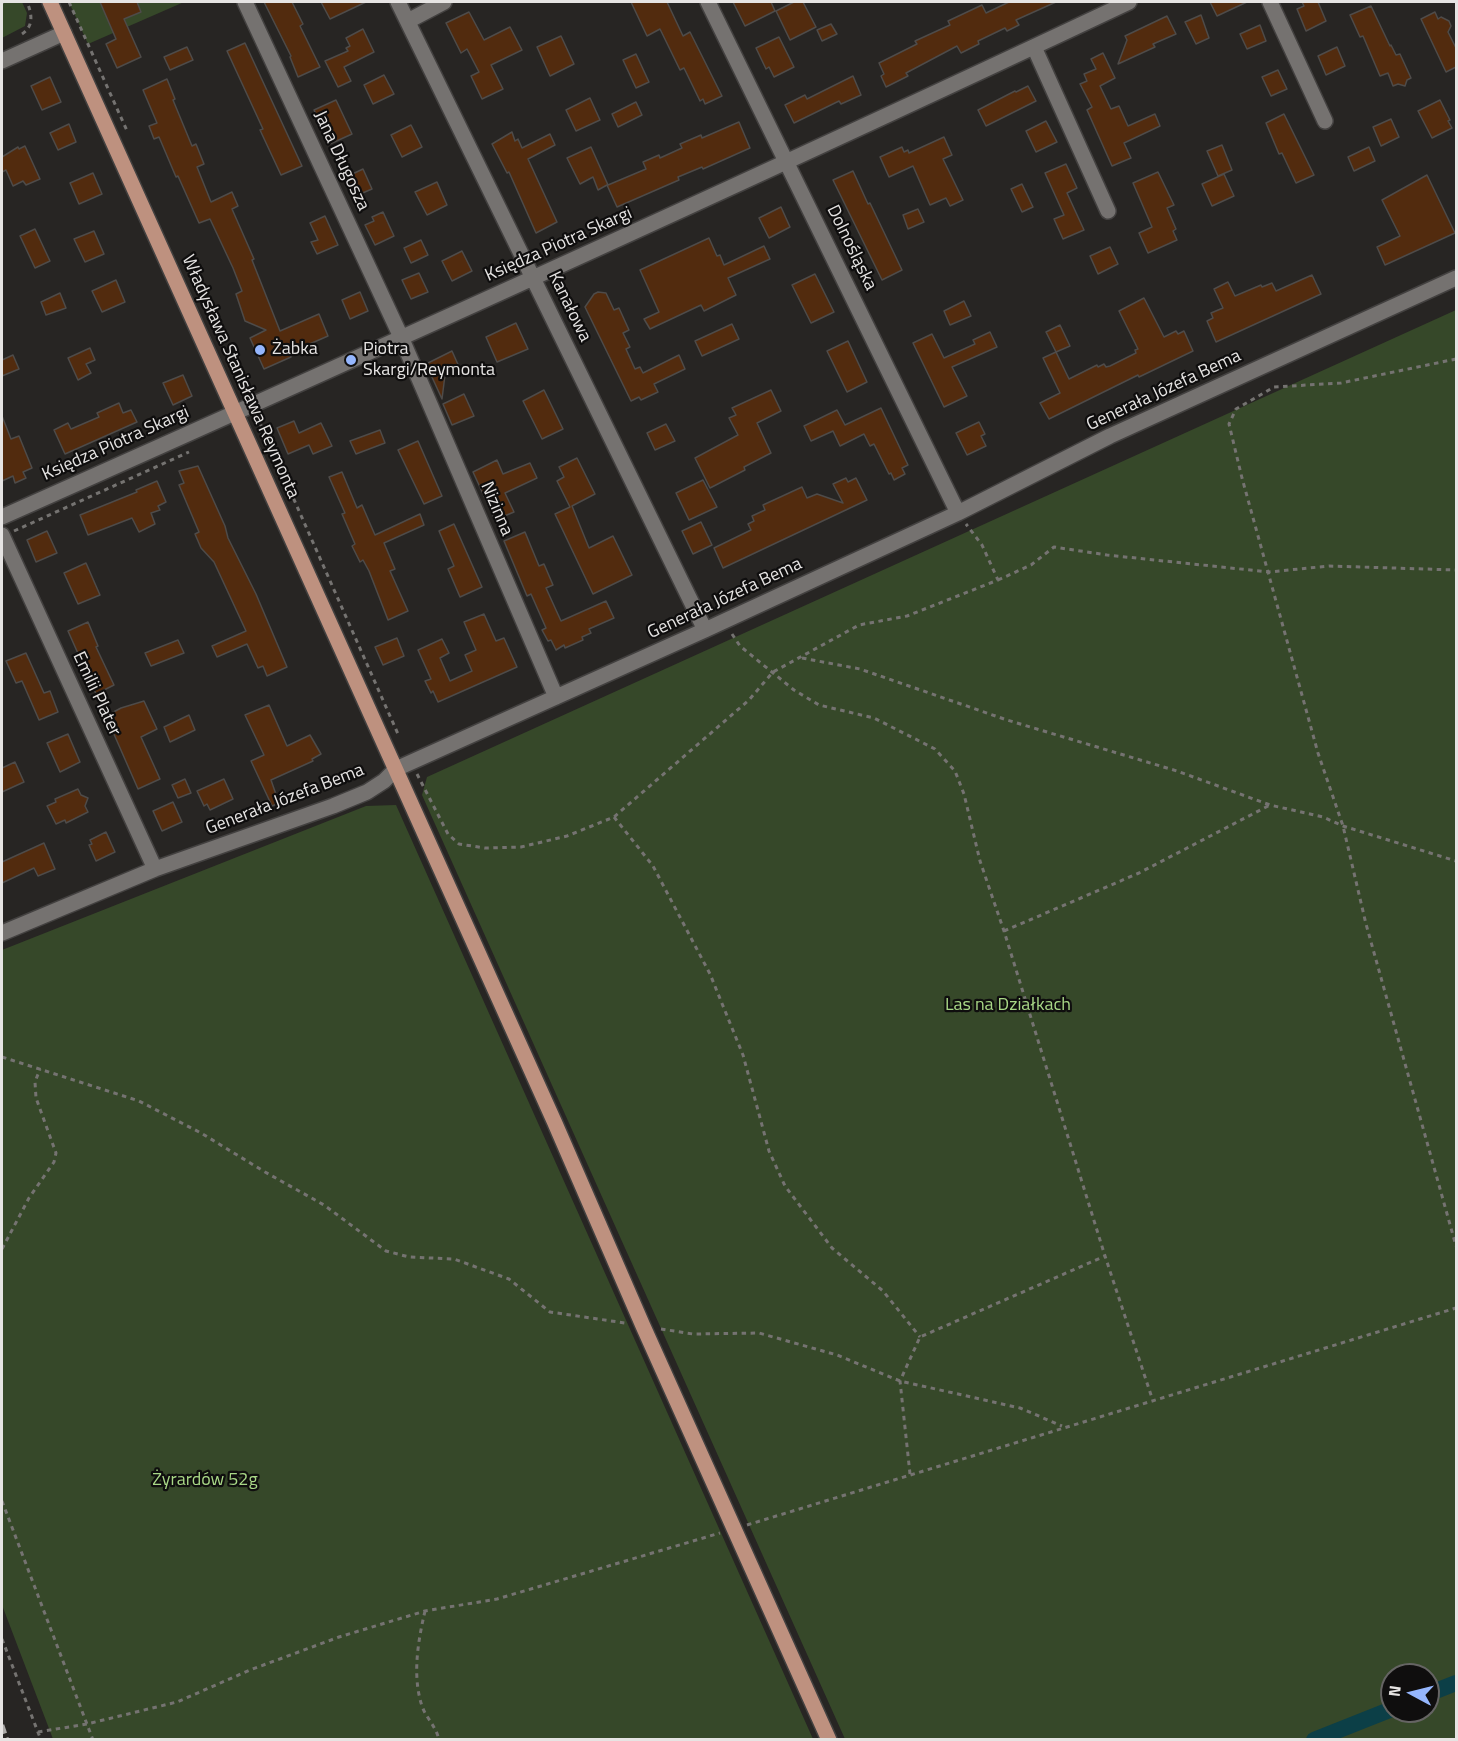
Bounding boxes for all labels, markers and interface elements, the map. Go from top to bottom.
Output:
street label: Jana Długosza [308,108,374,214]
street label: Dolnośląska [821,202,881,294]
street label: Księdza Piotra Skargi [482,203,636,287]
street label: Władysława Stanisława Reymonta [176,252,304,502]
street label: Kanałowa [543,268,595,346]
place label: Żabka [272,339,318,361]
place label: Piotra Skargi/Reymonta [363,339,495,382]
marker: Żabka [253,343,267,357]
street label: Generała Józefa Bema [1083,346,1245,436]
marker: Piotra Skargi/Reymonta [344,353,358,367]
street label: Księdza Piotra Skargi [39,402,193,486]
street label: Nizinna [475,479,517,539]
street label: Generała Józefa Bema [644,554,806,644]
street label: Emilii Plater [67,648,125,740]
street label: Generała Józefa Bema [203,760,367,840]
park label: Las na Działkach [945,995,1071,1017]
park label: Żyrardów 52g [152,1470,258,1492]
north arrow [1380,1663,1440,1723]
text: N [1382,1684,1407,1698]

